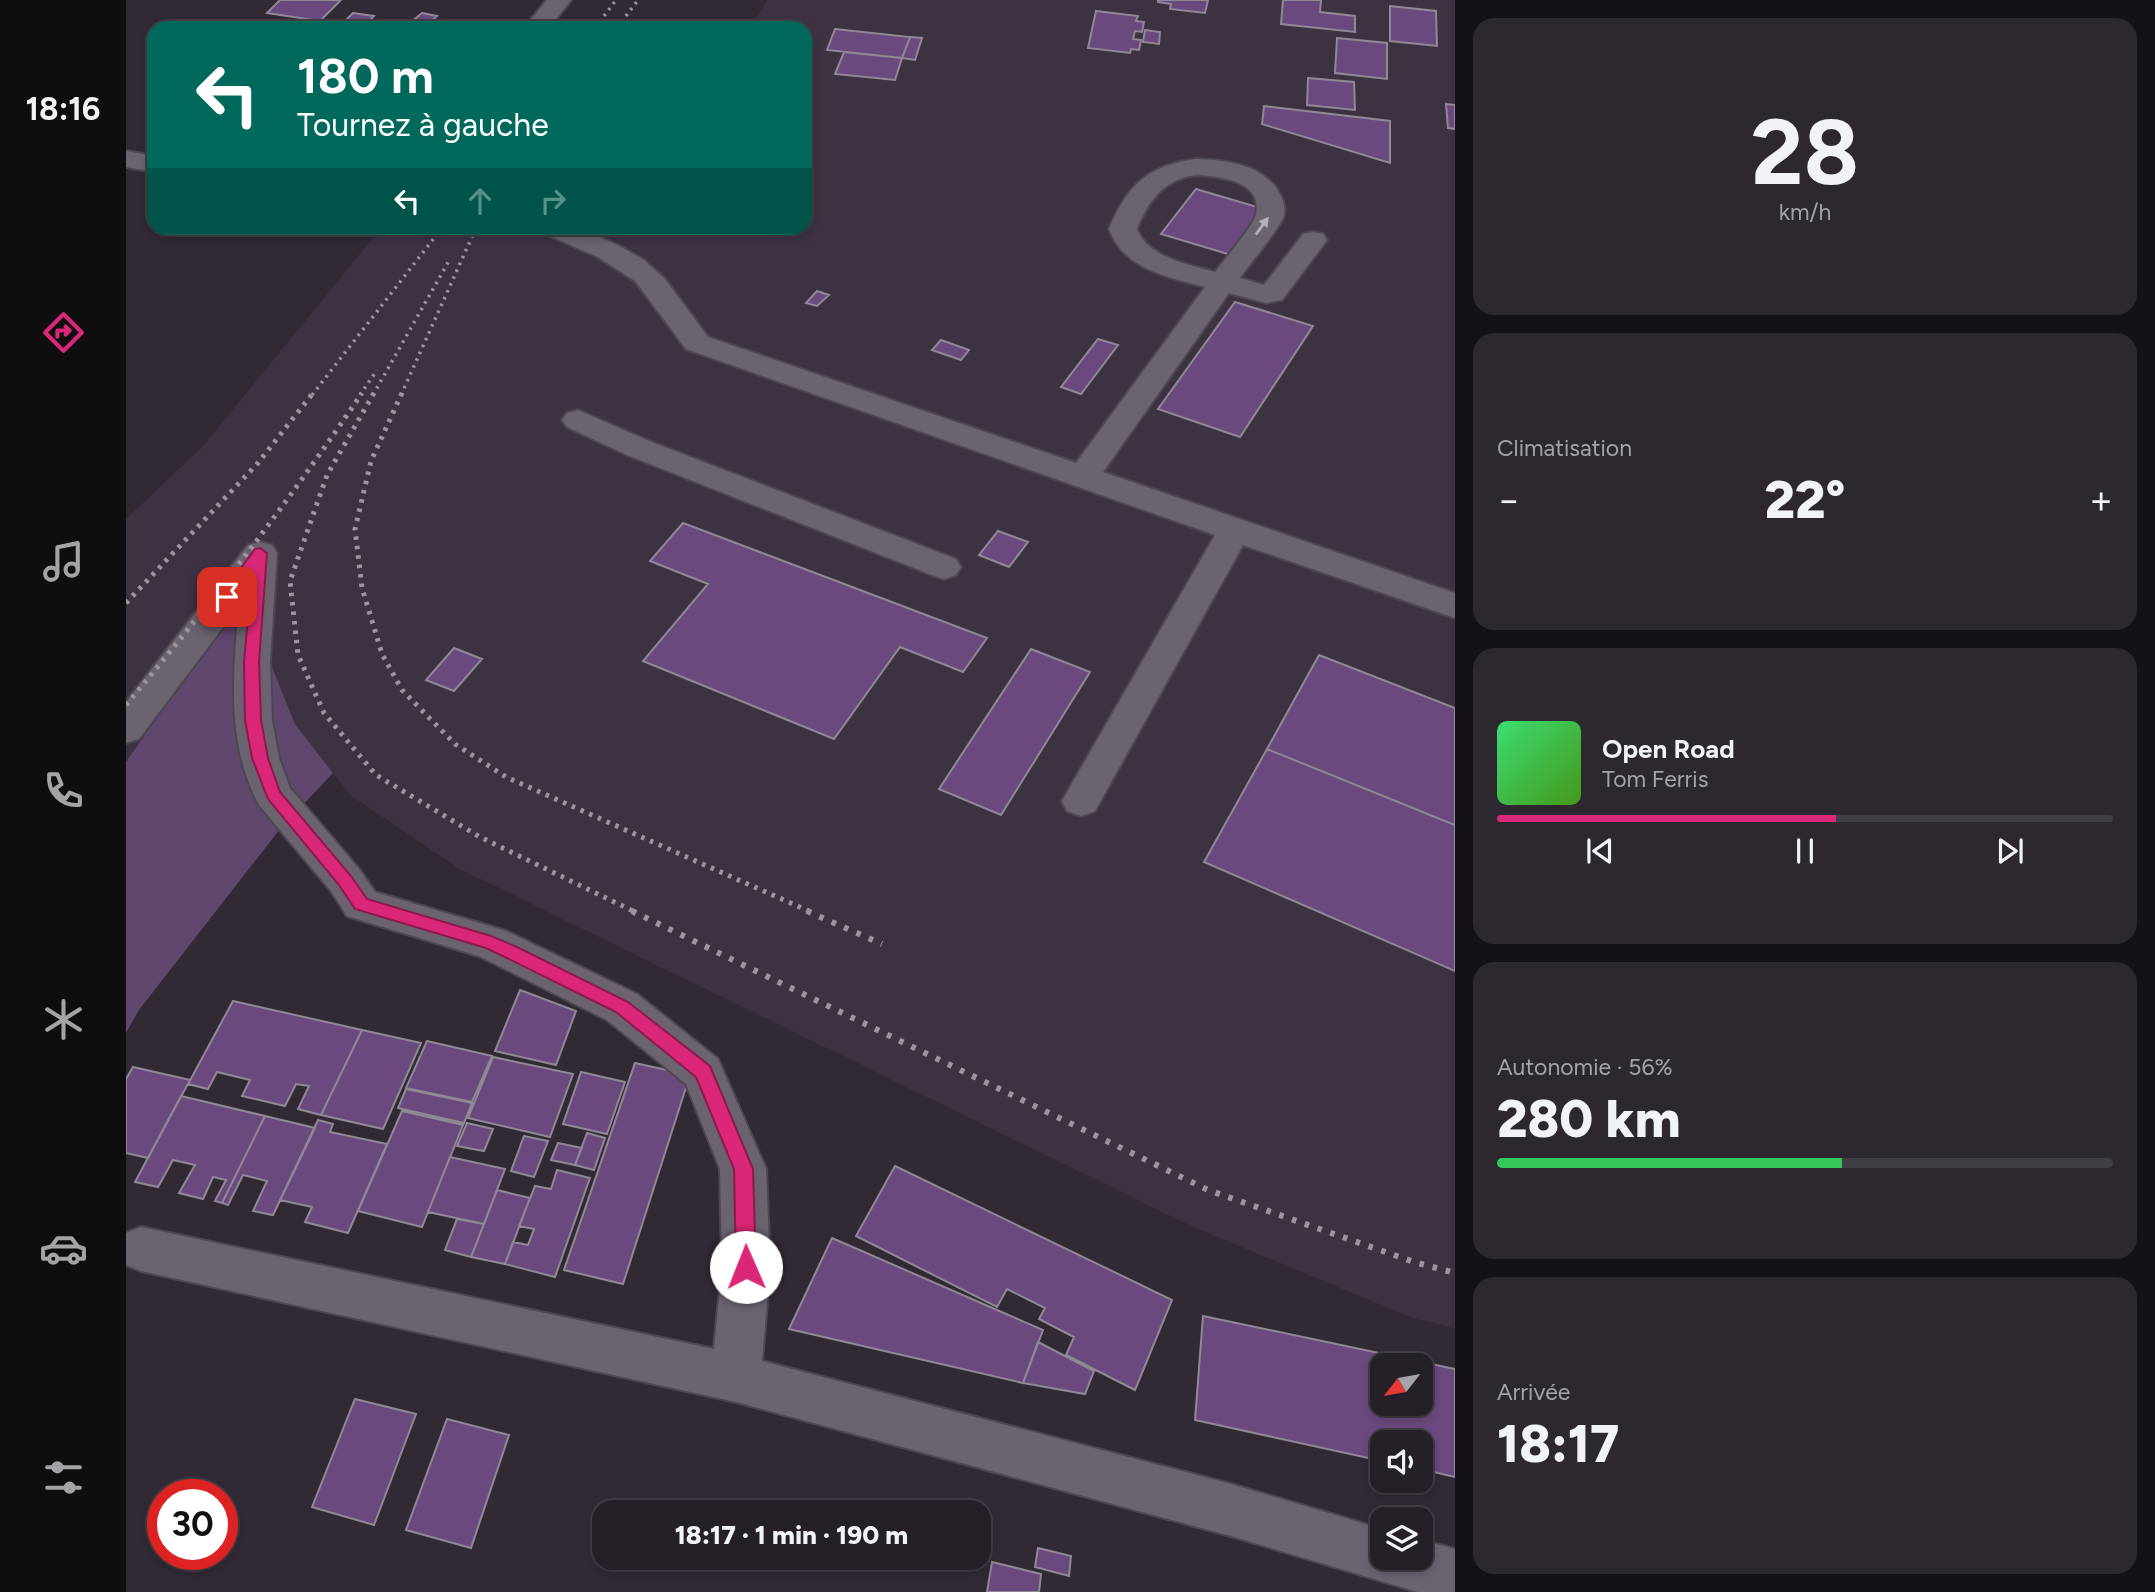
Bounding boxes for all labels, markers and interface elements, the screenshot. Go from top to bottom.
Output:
text: 180 m [297,46,434,105]
icon: left [182,49,273,140]
text: 18:16 [26,90,100,128]
text: 28 [1751,98,1859,207]
text: Tournez à gauche [297,106,549,144]
icon: left [388,182,426,220]
icon: ahead [461,182,499,220]
icon: right [534,182,572,220]
text: km/h [1779,198,1831,226]
one-way arrow [1255,217,1269,235]
icon: directions [39,308,88,357]
text: Climatisation [1497,434,1632,462]
text: 22° [1764,469,1846,531]
text: − [1497,477,1521,523]
text: + [2089,477,2113,523]
icon: music [39,537,88,586]
pin [197,567,257,627]
icon: arrive [208,578,246,616]
text: Open Road [1602,733,1735,765]
text: Tom Ferris [1602,765,1708,793]
icon: phone [39,766,88,815]
icon: previous [1581,832,1619,870]
icon: pause [1786,832,1824,870]
icon: next [1991,832,2029,870]
icon: climate [39,995,88,1044]
text: Autonomie · 56% [1497,1053,1673,1081]
text: 280 km [1497,1088,1680,1150]
icon: car [39,1224,88,1273]
position arrow [709,1230,783,1304]
north arrow [1370,1353,1433,1416]
map controls [1370,1353,1433,1570]
text: Arrivée [1497,1378,1570,1406]
text: 18:17 [1497,1413,1619,1475]
button: sound [1370,1430,1433,1493]
icon: filters [39,1453,88,1502]
speed limit sign: 30 [147,1479,238,1570]
button: layers [1370,1507,1433,1570]
text: 18:17 · 1 min · 190 m [675,1519,908,1551]

